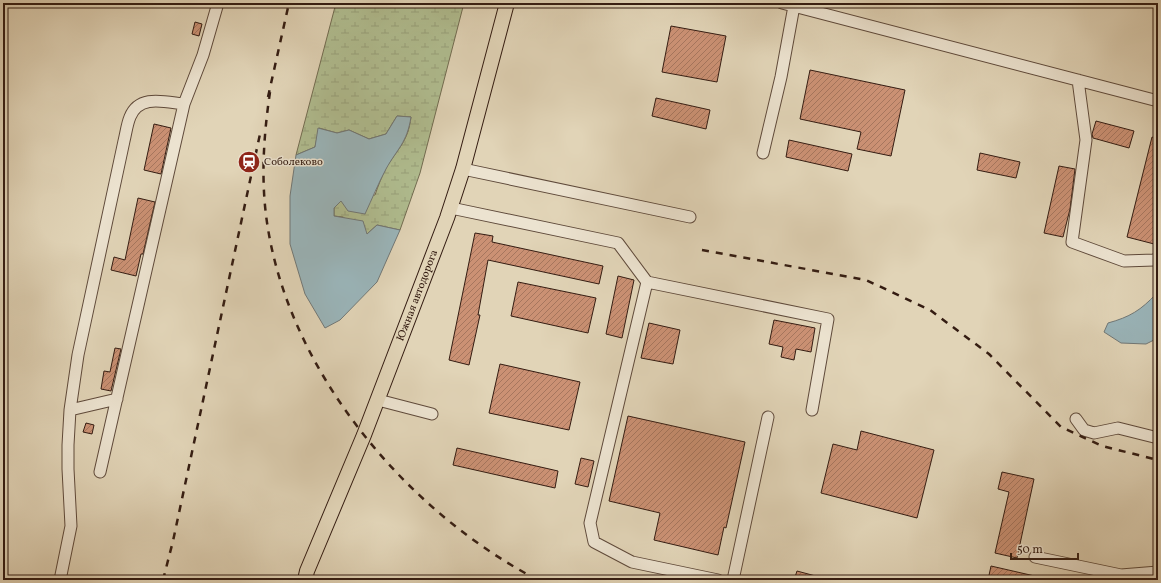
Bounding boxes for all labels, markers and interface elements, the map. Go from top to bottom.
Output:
station icon: Соболеково [236,149,262,175]
place label: Соболеково [264,155,323,170]
street label: Южная автодорога [393,247,442,343]
scale bar [1011,535,1078,561]
text: 50 m [1017,542,1043,558]

